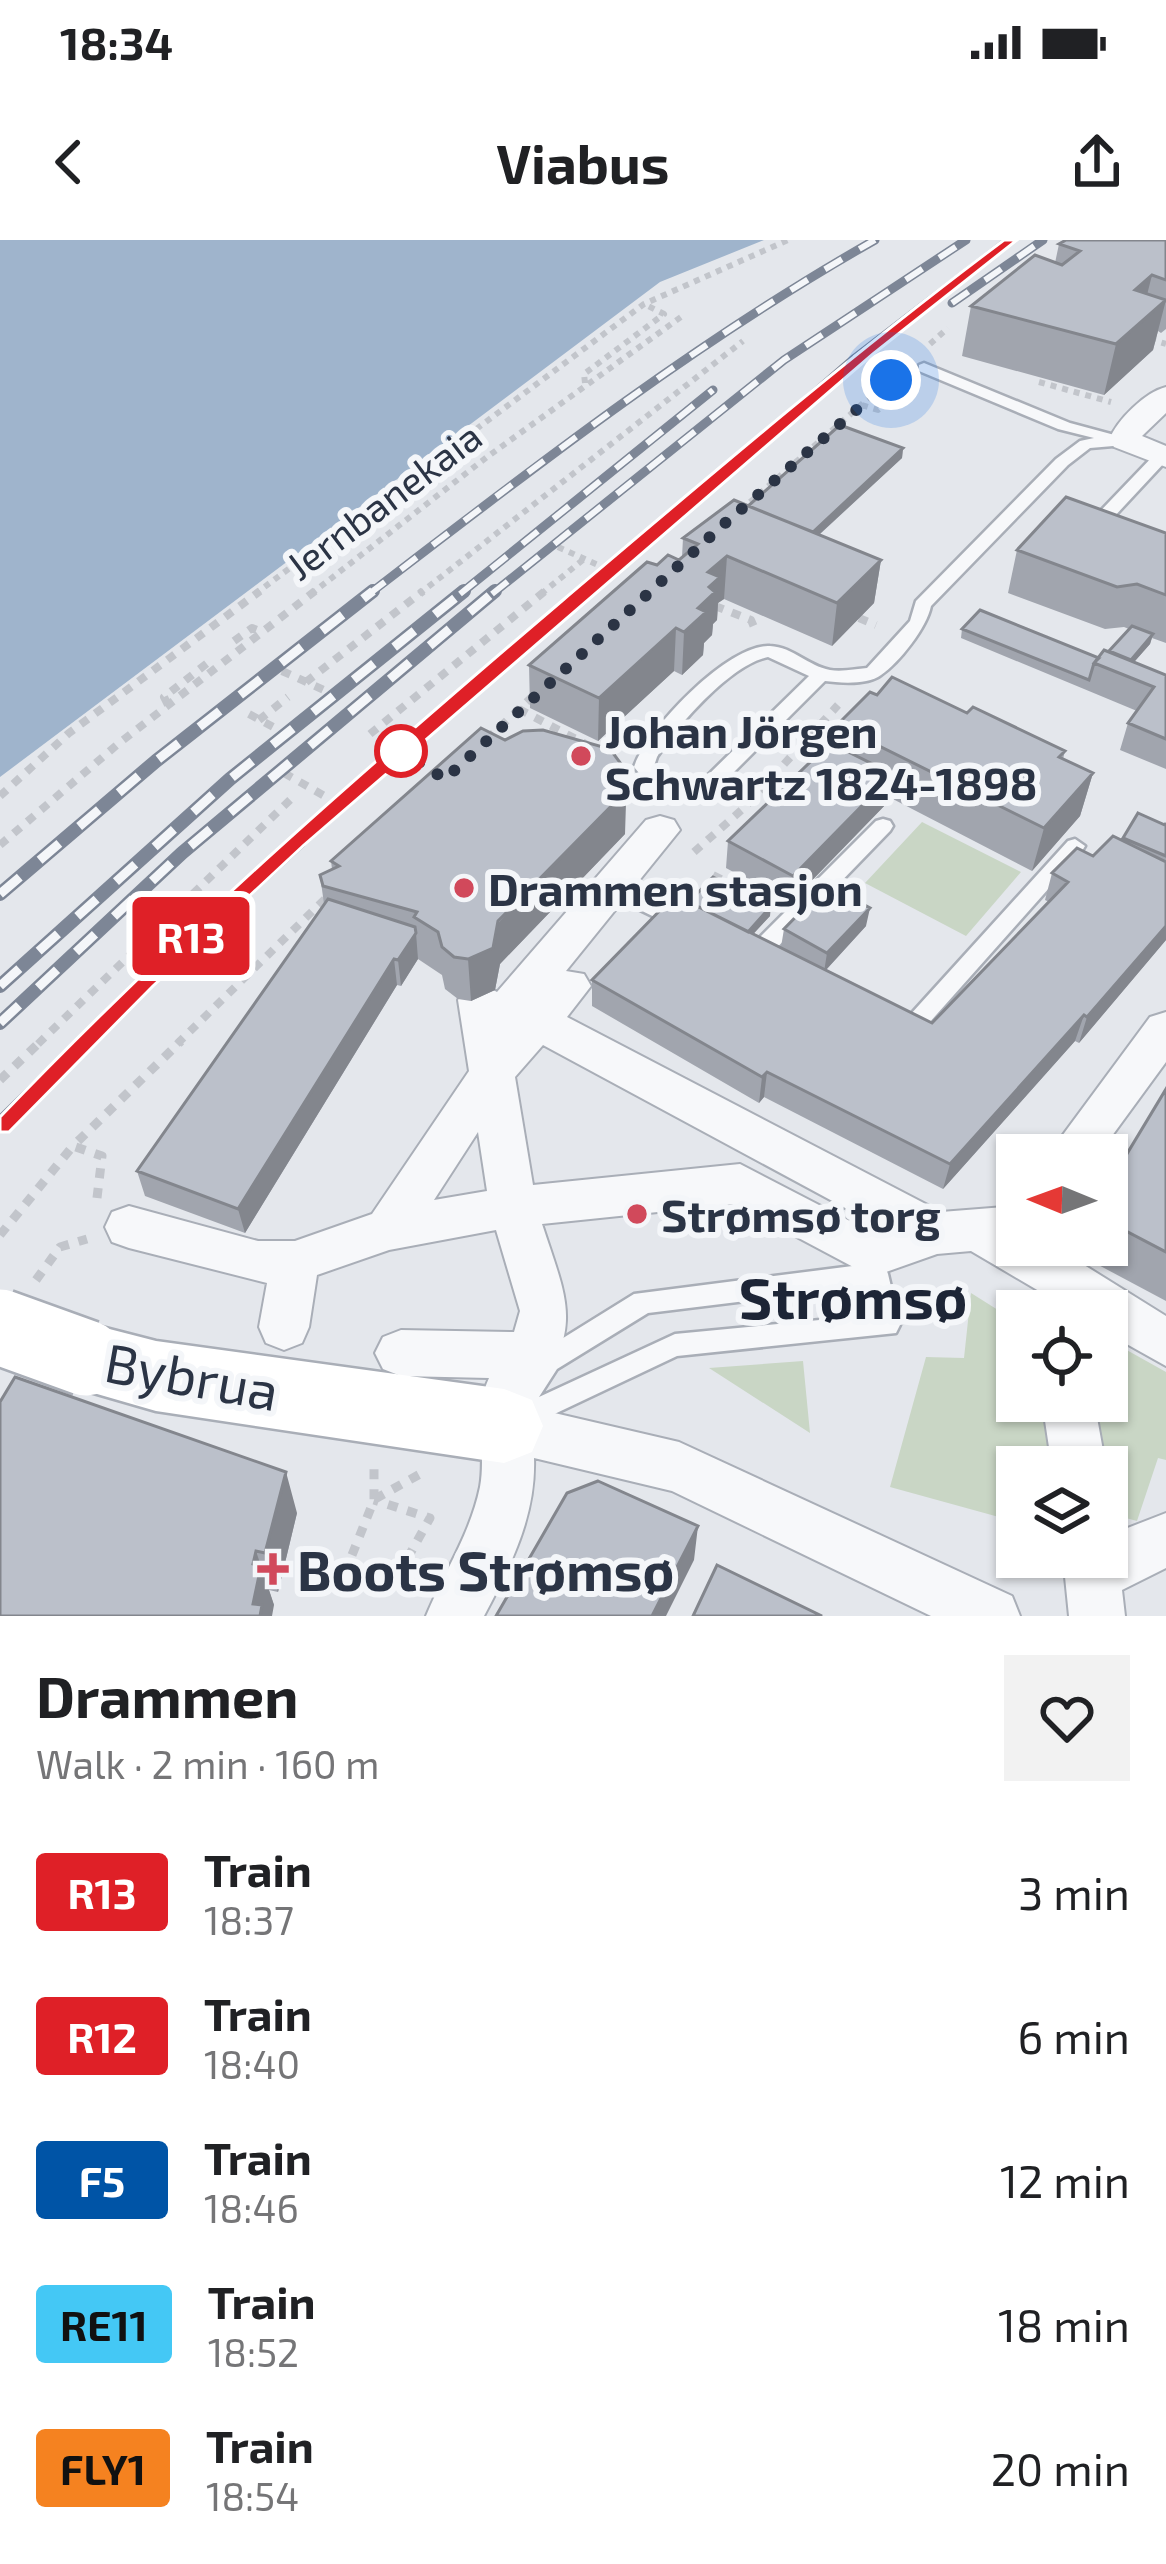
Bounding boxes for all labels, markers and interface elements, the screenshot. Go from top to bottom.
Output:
text: 18:34 [60,15,173,69]
icon: back [36,129,102,195]
icon: share [1064,129,1130,195]
text: Viabus [496,130,670,195]
your location [861,350,921,410]
street label: Jernbanekaia [276,411,490,589]
place label: Johan Jörgen Schwartz 1824-1898 [605,703,1038,809]
unlabelled marker [376,726,426,776]
marker: Johan Jörgen Schwartz 1824-1898 [568,743,594,769]
place label: Drammen stasjon [488,861,863,916]
marker: Drammen stasjon [451,875,477,901]
line badge: R13 [122,897,260,975]
text: R13 [156,911,226,961]
north arrow [996,1134,1128,1266]
map controls [996,1134,1128,1578]
place label: Strømsø torg [661,1187,941,1241]
marker: Strømsø torg [624,1201,650,1227]
district label: Strømsø [739,1262,967,1330]
button: locate [996,1290,1128,1422]
street label: Bybrua [100,1328,284,1422]
button: layers [996,1446,1128,1578]
place label: Boots Strømsø [297,1537,674,1602]
marker: Boots Strømsø [260,1556,286,1582]
button: heart [1004,1655,1130,1781]
text: Drammen [36,1661,298,1729]
text: Walk · 2 min · 160 m [36,1740,379,1787]
text: Train [204,1842,312,1896]
text: 3 min [1018,1865,1130,1919]
text: R13 [67,1867,137,1917]
text: 18:37 [204,1896,294,1943]
text: Train [204,1986,312,2040]
text: 6 min [1017,2009,1130,2063]
text: R12 [67,2011,137,2061]
text: 18:40 [204,2040,300,2087]
text: Train [204,2130,312,2184]
text: 12 min [1000,2153,1130,2207]
text: F5 [79,2155,125,2205]
text: 18:46 [204,2184,299,2231]
text: Train [208,2274,316,2328]
text: 18 min [998,2297,1130,2351]
text: RE11 [60,2299,148,2349]
text: 18:52 [208,2328,299,2375]
text: Train [206,2418,314,2472]
text: 20 min [991,2441,1130,2495]
text: FLY1 [60,2443,146,2493]
text: 18:54 [206,2472,299,2519]

